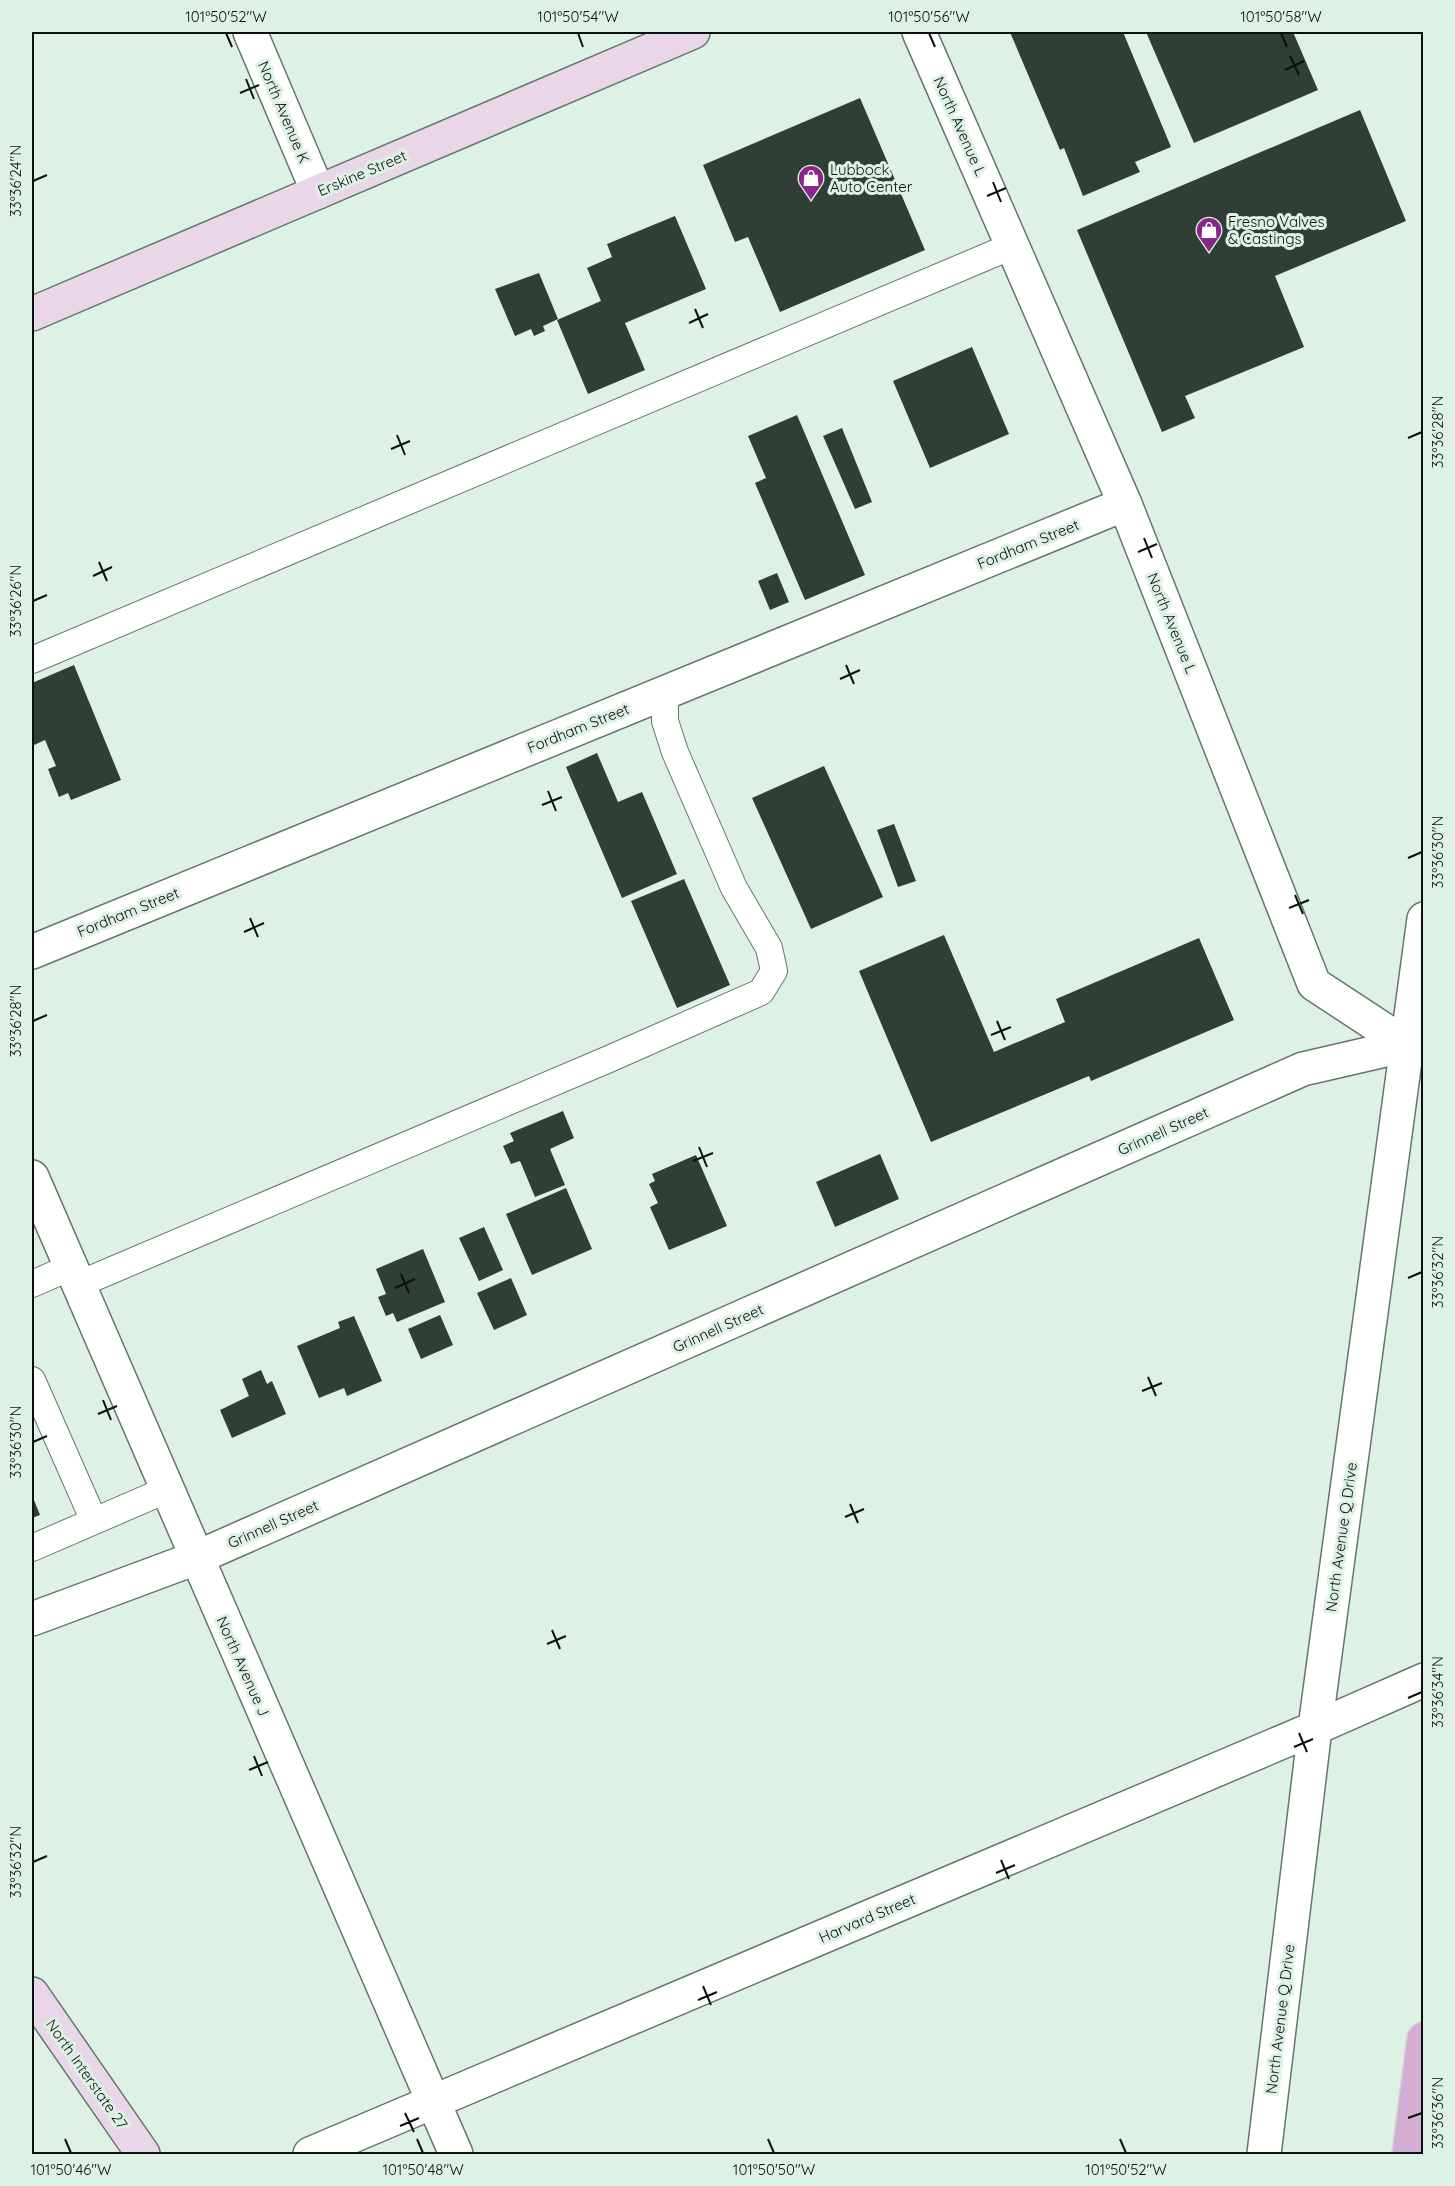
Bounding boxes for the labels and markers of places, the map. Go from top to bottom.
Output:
place label: Lubbock Auto Center [830,160,913,196]
shop icon: Lubbock Auto Center [796,163,826,201]
place label: Fresno Valves & Castings [1228,212,1324,248]
shop icon: Fresno Valves & Castings [1194,215,1224,253]

